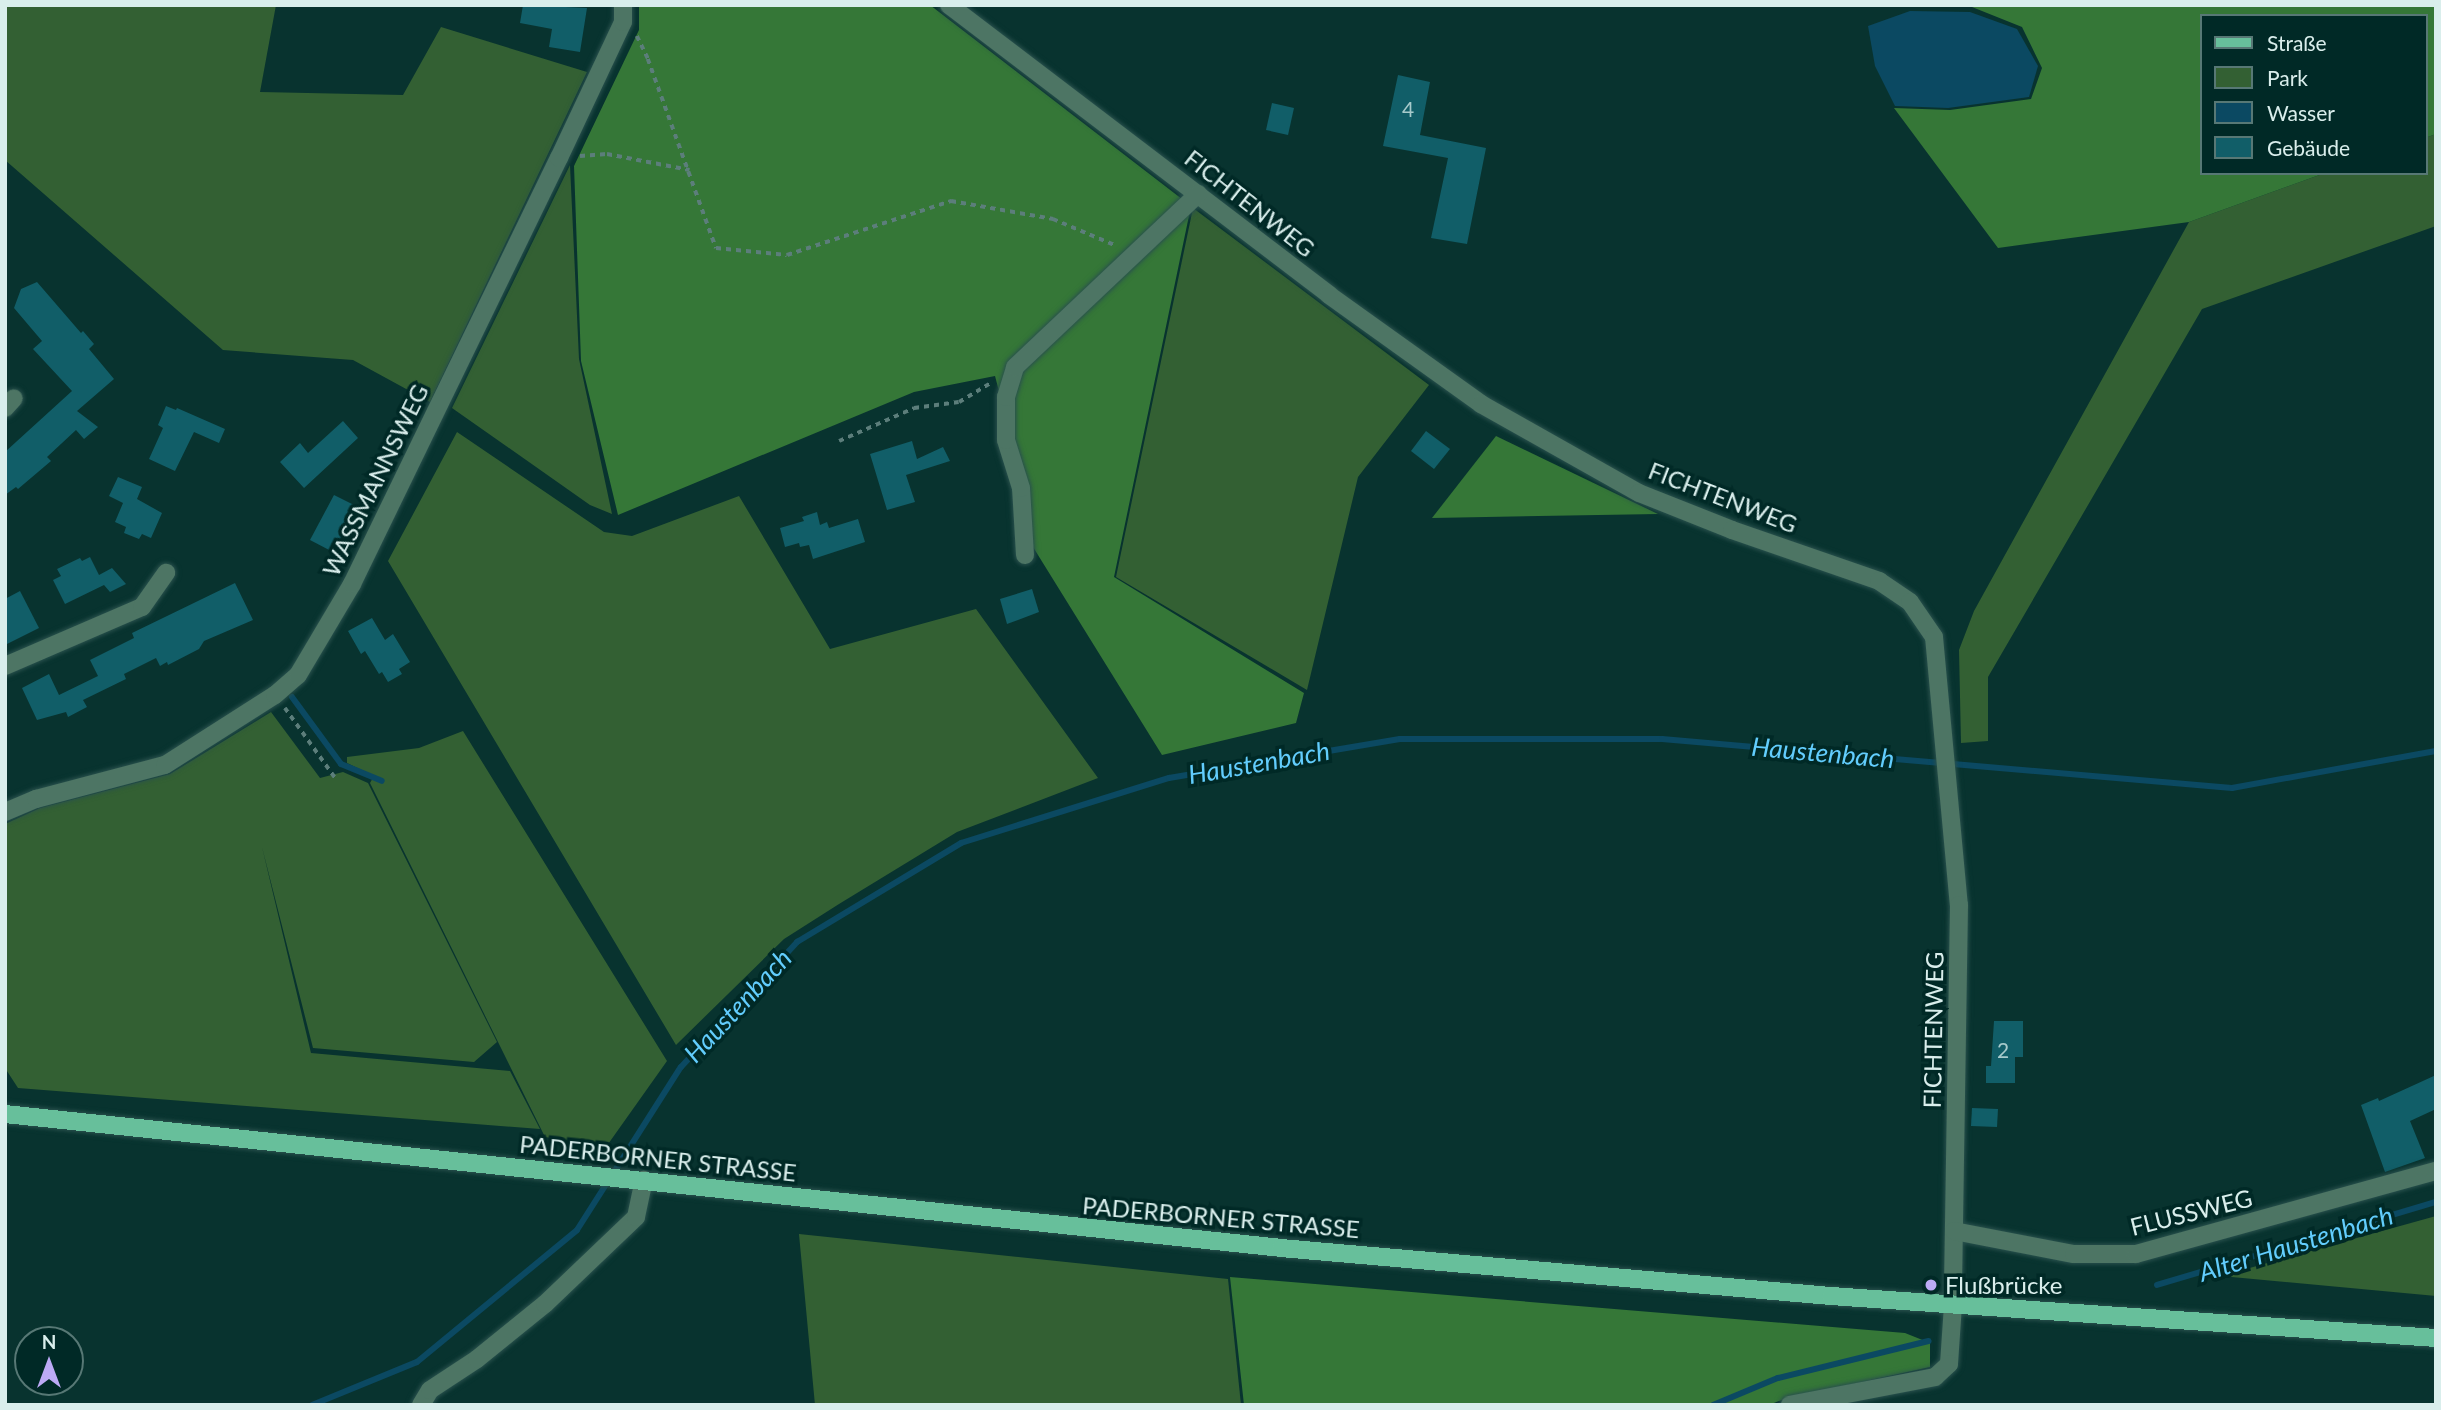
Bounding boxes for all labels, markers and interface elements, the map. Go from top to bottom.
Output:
legend [2200,14,2427,175]
text: Straße [2267,30,2327,55]
text: Park [2267,65,2308,90]
house number: 4 [1402,96,1414,122]
text: Wasser [2267,100,2335,125]
text: Gebäude [2267,135,2350,160]
street label: FICHTENWEG [1179,143,1321,263]
street label: WASSMANNSWEG [316,379,434,581]
street label: FICHTENWEG [1645,455,1801,539]
water label: Haustenbach [1750,731,1896,775]
water label: Haustenbach [1186,735,1332,791]
water label: Haustenbach [678,943,798,1069]
street label: FICHTENWEG [1917,951,1949,1109]
house number: 2 [1997,1037,2009,1063]
street label: PADERBORNER STRASSE [518,1129,798,1187]
street label: FLUSSWEG [2127,1183,2255,1241]
street label: PADERBORNER STRASSE [1081,1191,1361,1243]
water label: Alter Haustenbach [2195,1200,2397,1288]
place label: Flußbrücke [1945,1271,2063,1299]
marker: Flußbrücke [1923,1277,1939,1293]
north arrow [14,1326,84,1396]
text: N [42,1330,56,1353]

